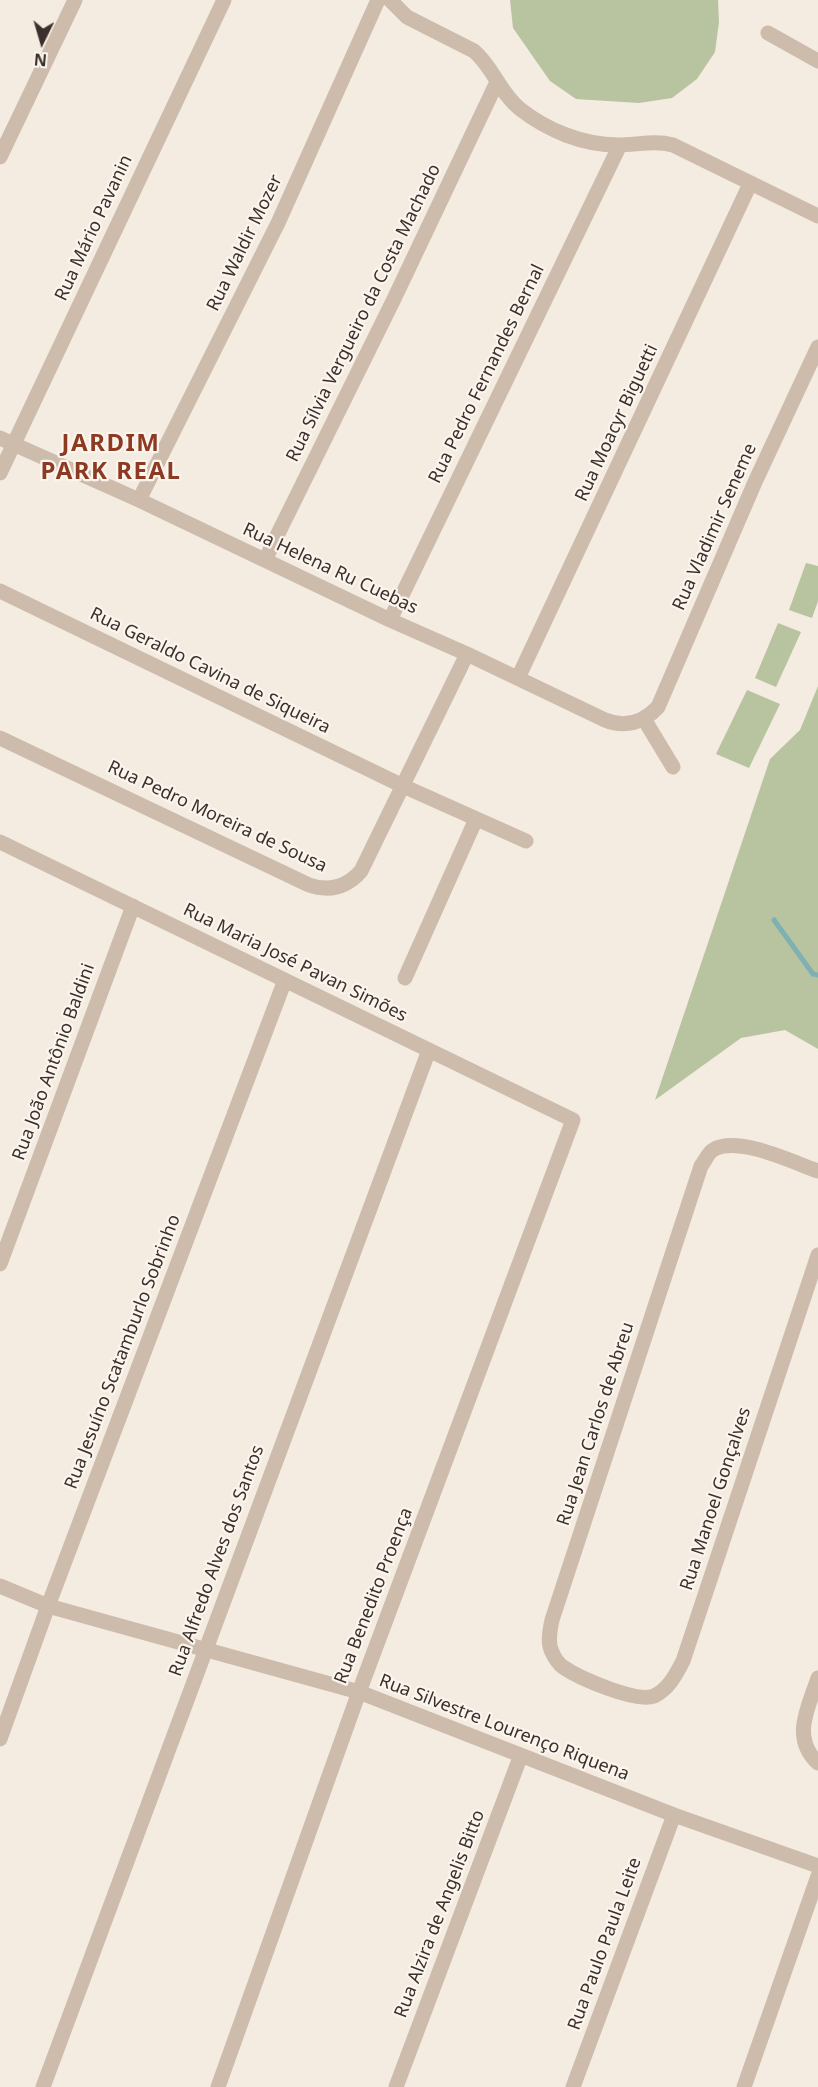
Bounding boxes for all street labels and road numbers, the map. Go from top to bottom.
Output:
street label: Rua Mário Pavanin [51,152,137,304]
street label: Rua Sílvia Vergueiro da Costa Machado [282,161,446,465]
street label: Rua Waldir Mozer [203,171,287,315]
street label: Rua Pedro Fernandes Bernal [425,261,549,487]
street label: Rua Moacyr Biguetti [571,341,663,505]
street label: Rua Vladimir Seneme [668,440,762,614]
street label: Rua Helena Ru Cuebas [239,519,421,619]
street label: Rua Geraldo Cavina de Siqueira [86,603,334,739]
street label: Rua Pedro Moreira de Sousa [104,757,330,877]
street label: Rua Maria José Pavan Simões [179,899,411,1027]
street label: Rua João Antônio Baldini [8,961,100,1163]
street label: Rua Jesuíno Scatamburlo Sobrinho [61,1212,185,1492]
street label: Rua Jean Carlos de Abreu [553,1320,639,1528]
street label: Rua Manoel Gonçalves [676,1405,756,1593]
street label: Rua Alfredo Alves dos Santos [165,1442,269,1680]
street label: Rua Benedito Proença [330,1505,418,1687]
street label: Rua Silvestre Lourenço Riquena [376,1670,632,1786]
street label: Rua Alzira de Angelis Bitto [390,1807,490,2021]
street label: Rua Paulo Paula Leite [564,1855,646,2033]

